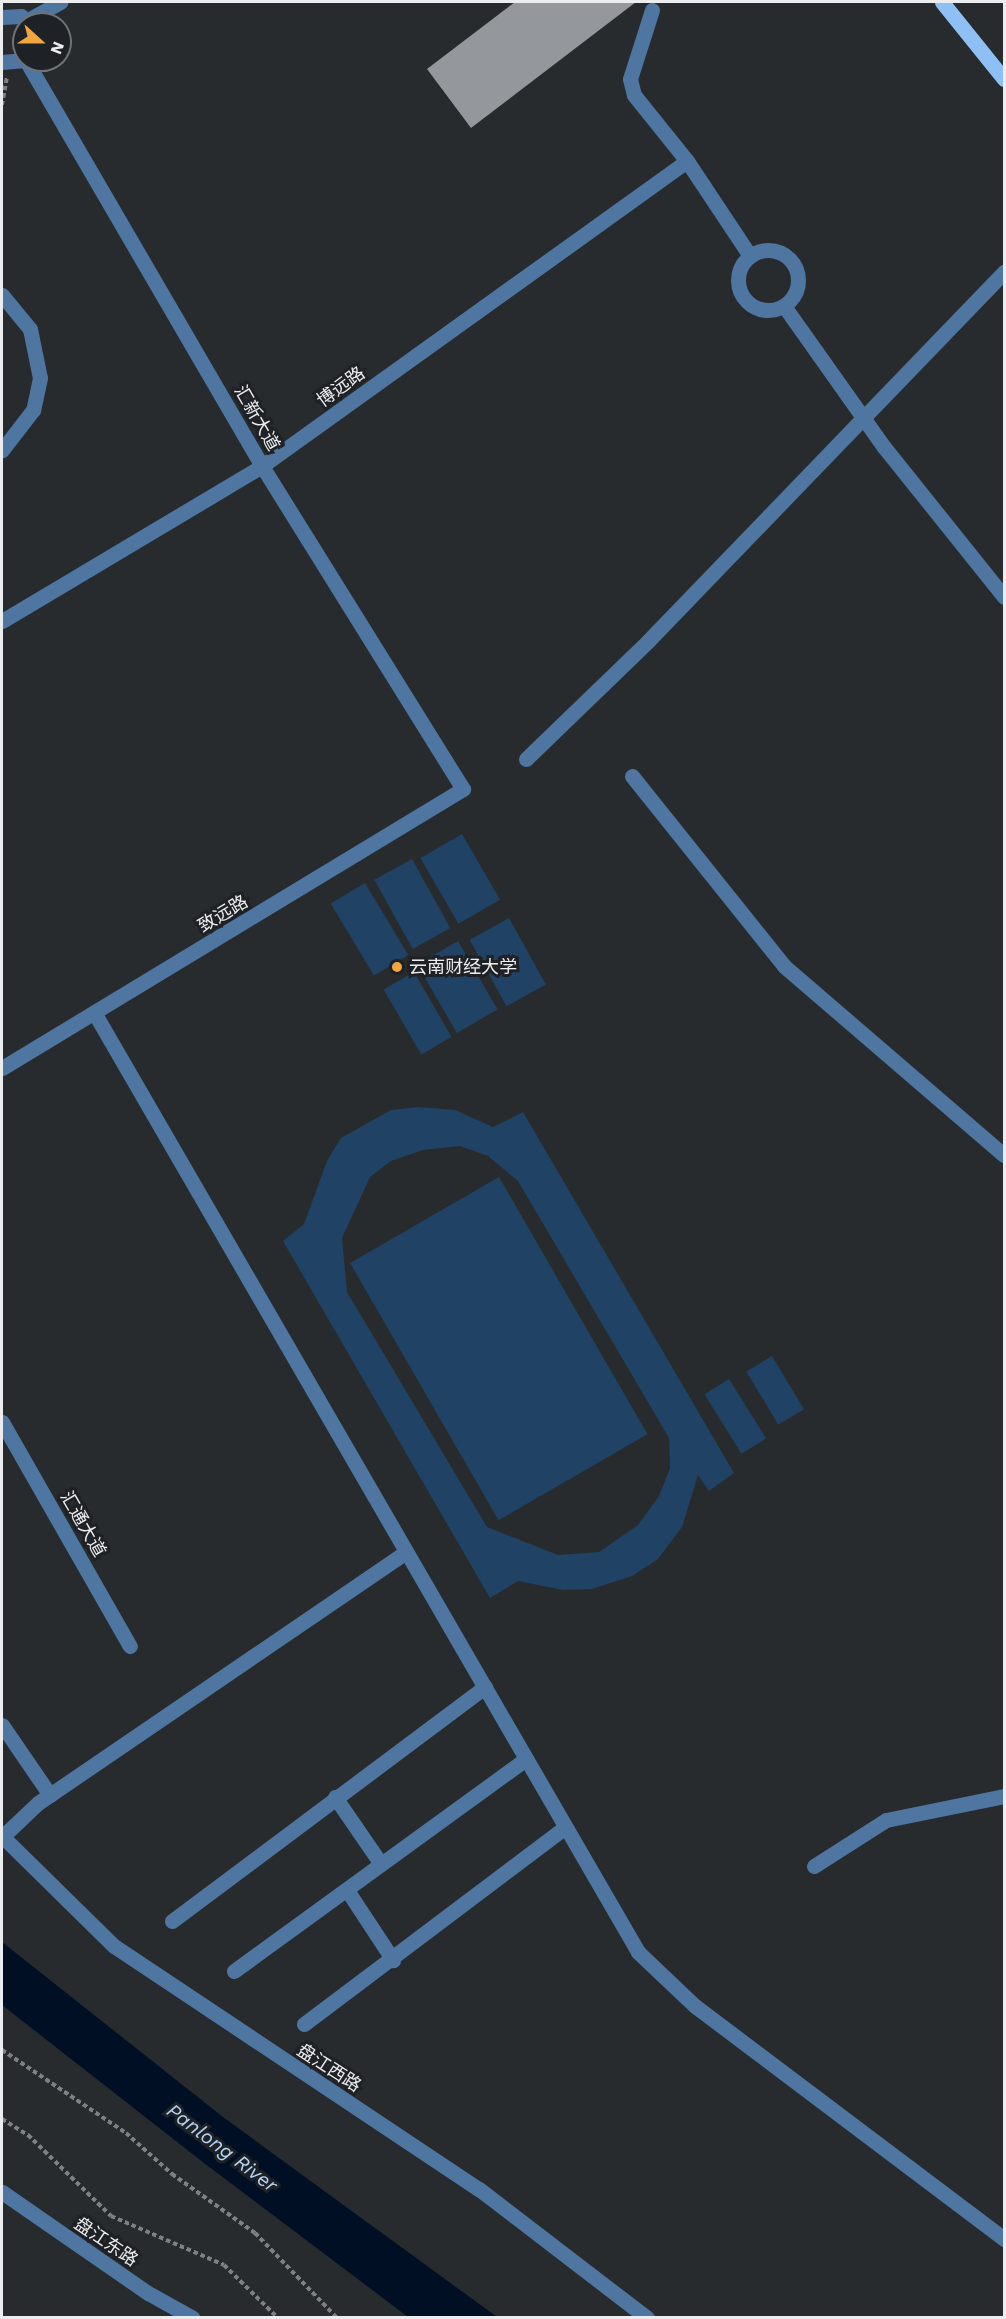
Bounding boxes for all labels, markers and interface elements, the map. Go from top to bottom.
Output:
north arrow [12,12,72,72]
text: N [46,39,68,57]
street label: 博远路 [313,362,369,412]
street label: 汇新大道 [230,381,284,455]
street label: 致远路 [194,891,252,937]
place label: 云南财经大学 [409,956,517,978]
marker: 云南财经大学 [390,960,404,974]
street label: 汇通大道 [56,1487,110,1561]
street label: 盘江西路 [293,2039,365,2097]
water label: Panlong River [162,2099,282,2197]
street label: 盘江东路 [70,2213,142,2271]

